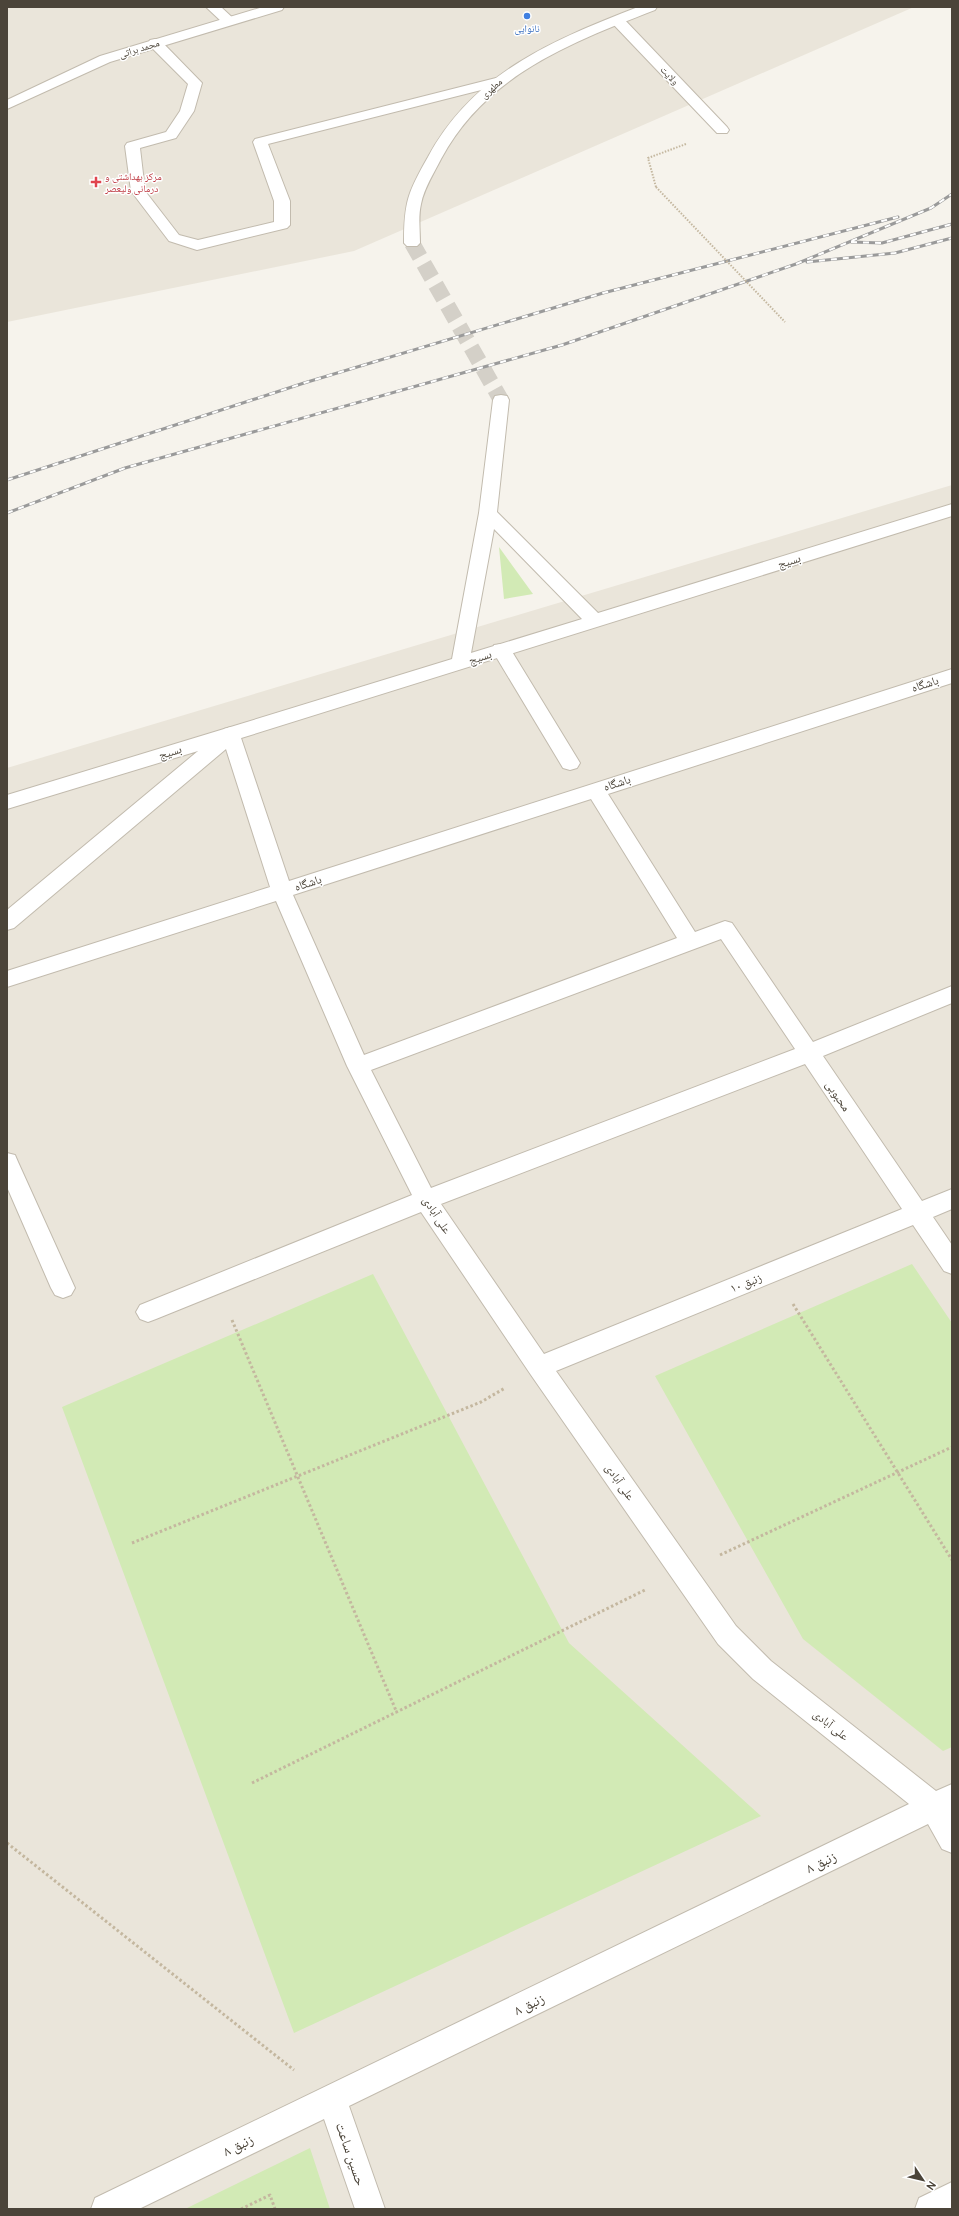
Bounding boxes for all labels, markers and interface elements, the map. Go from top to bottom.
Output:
marker: نانوایی [522,11,532,21]
place label: نانوایی [514,22,540,35]
street label: محمد براتی [117,36,161,61]
street label: ولایت [658,63,682,88]
street label: مطهری [478,75,505,101]
place label: مرکز بهداشتی و درمانی ولیعصر [104,170,162,195]
marker: مرکز بهداشتی و درمانی ولیعصر [90,176,102,188]
street label: بسیج [775,550,802,571]
street label: بسیج [466,646,493,668]
street label: باشگاه [909,672,940,695]
street label: بسیج [156,741,183,762]
street label: باشگاه [601,771,632,794]
street label: باشگاه [292,871,323,894]
street label: محبوبی [822,1077,854,1114]
street label: علی آبادی [420,1193,455,1236]
street label: زنبق ۱۰ [728,1269,764,1296]
street label: علی آبادی [602,1460,638,1503]
street label: علی آبادی [810,1706,852,1744]
street label: زنبق ۸ [803,1847,840,1878]
street label: زنبق ۸ [511,1989,548,2020]
street label: حسین ساعت [332,2120,370,2188]
street label: زنبق ۸ [220,2130,257,2161]
north arrow [903,2160,943,2200]
text: N [923,2179,939,2193]

